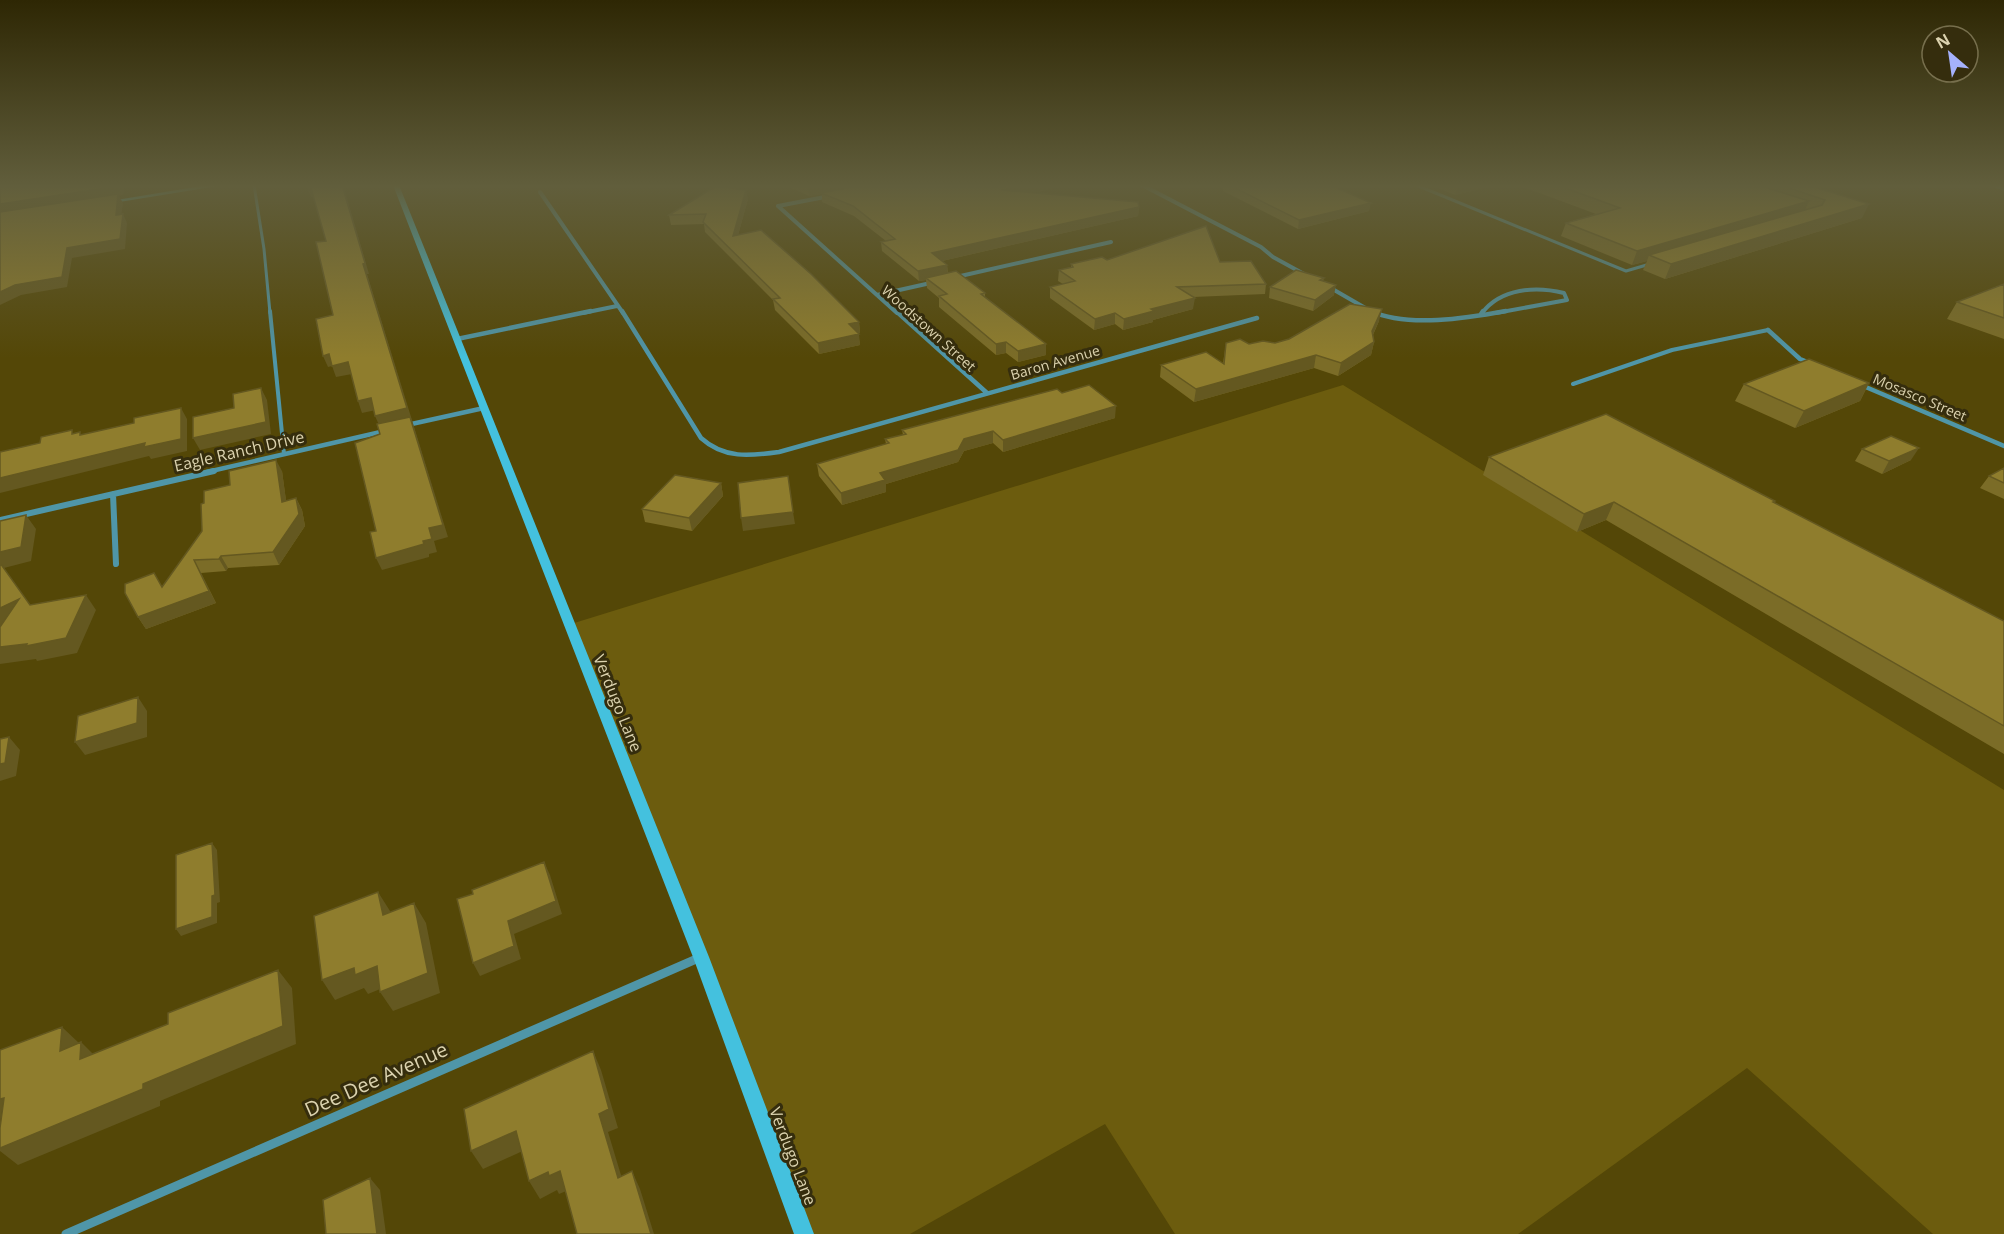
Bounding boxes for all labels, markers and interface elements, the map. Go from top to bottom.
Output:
north arrow [1920,24,1980,84]
text: N [1932,28,1954,54]
street label: Woodstown Street [878,281,980,375]
street label: Baron Avenue [1008,340,1102,384]
street label: Mosasco Street [1870,369,1970,425]
street label: Eagle Ranch Drive [172,425,306,477]
street label: Verdugo Lane [588,651,648,755]
street label: Dee Dee Avenue [300,1035,452,1123]
street label: Verdugo Lane [764,1104,822,1208]

